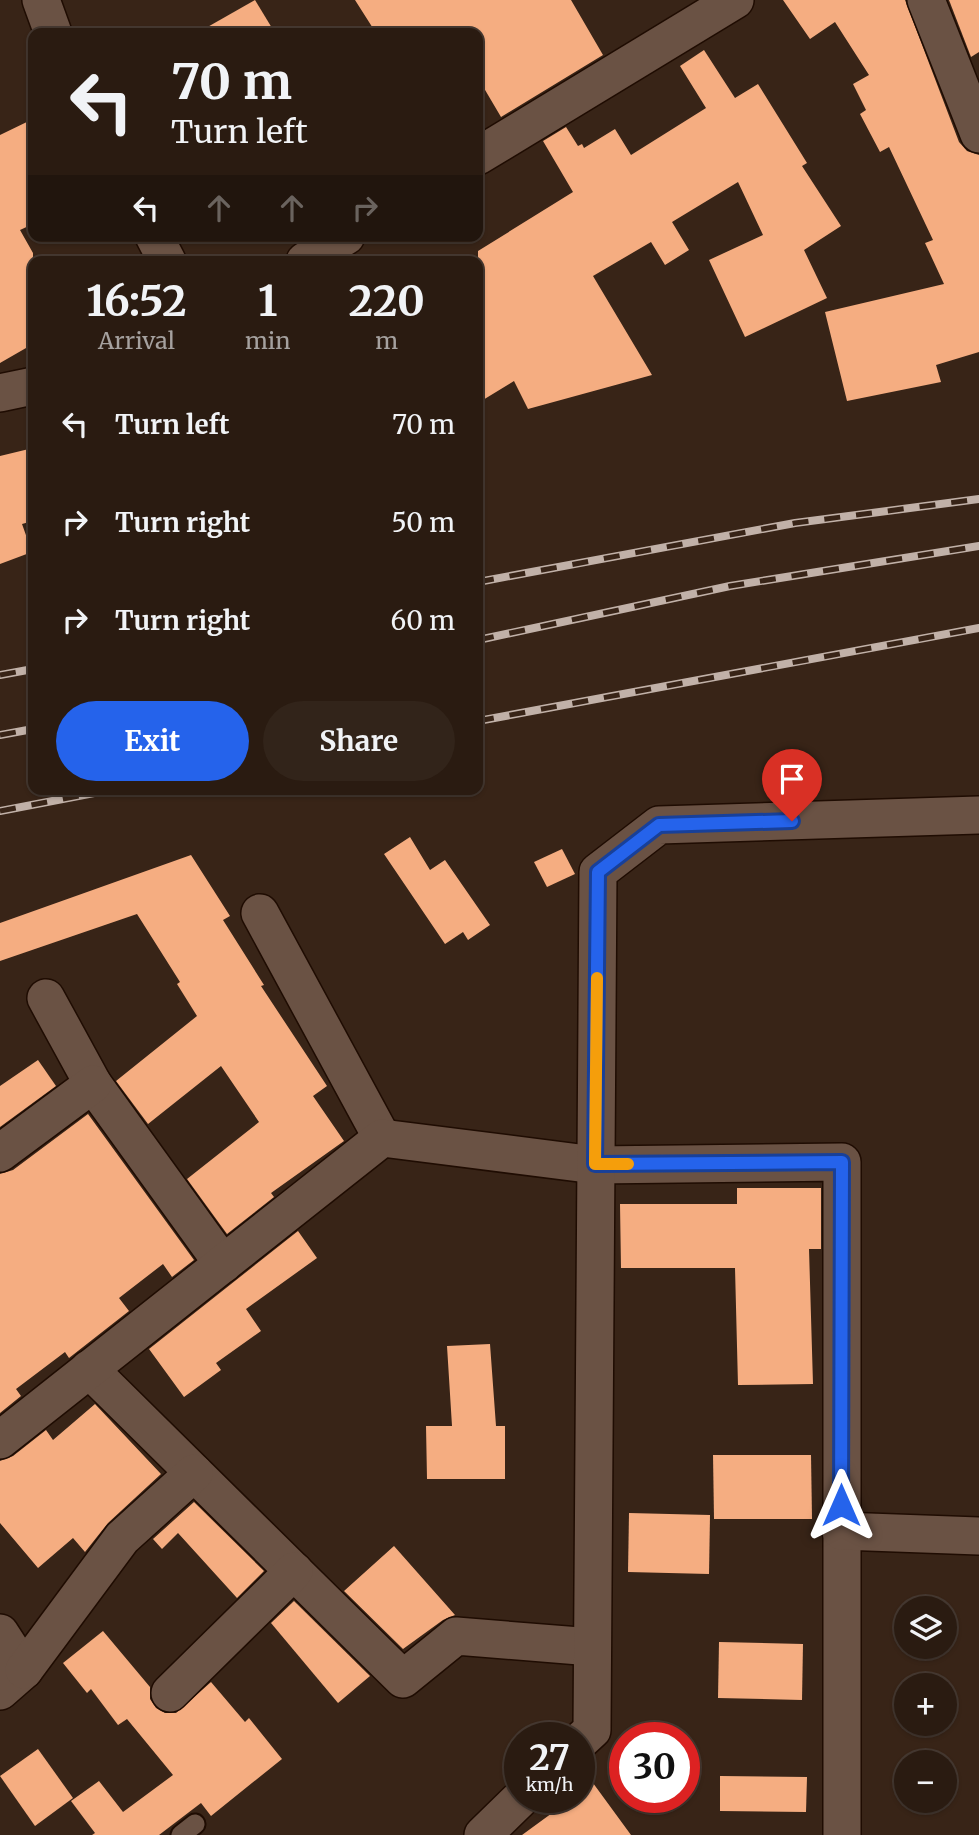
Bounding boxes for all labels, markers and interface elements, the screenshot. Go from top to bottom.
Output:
text: 70 m [171,51,292,112]
icon: left [56,56,147,147]
text: Turn left [171,112,308,152]
icon: left [127,189,165,227]
icon: ahead [200,189,238,227]
icon: ahead [273,189,311,227]
icon: right [346,189,384,227]
text: 16:52 [86,275,187,327]
text: 1 [258,275,277,327]
text: 220 [349,275,425,327]
text: Arrival [98,326,175,355]
text: min [245,326,290,355]
text: m [375,326,398,355]
icon: left [56,405,94,443]
text: Turn left [115,408,229,441]
text: 70 m [392,408,455,441]
icon: right [56,503,94,541]
text: Turn right [115,506,250,539]
text: 50 m [391,506,455,539]
icon: right [56,601,94,639]
text: Turn right [115,604,250,637]
text: 60 m [391,604,455,637]
button: Exit [56,701,249,781]
button: Share [263,701,455,781]
pin [762,749,822,821]
icon: arrive [773,760,811,798]
position arrow [804,1468,878,1542]
map controls [894,1596,957,1813]
button: layers [894,1596,957,1659]
button: + [894,1673,957,1736]
speed limit sign: 30 [609,1722,700,1813]
text: 27 [529,1736,570,1780]
button: − [894,1750,957,1813]
text: km/h [526,1773,573,1796]

